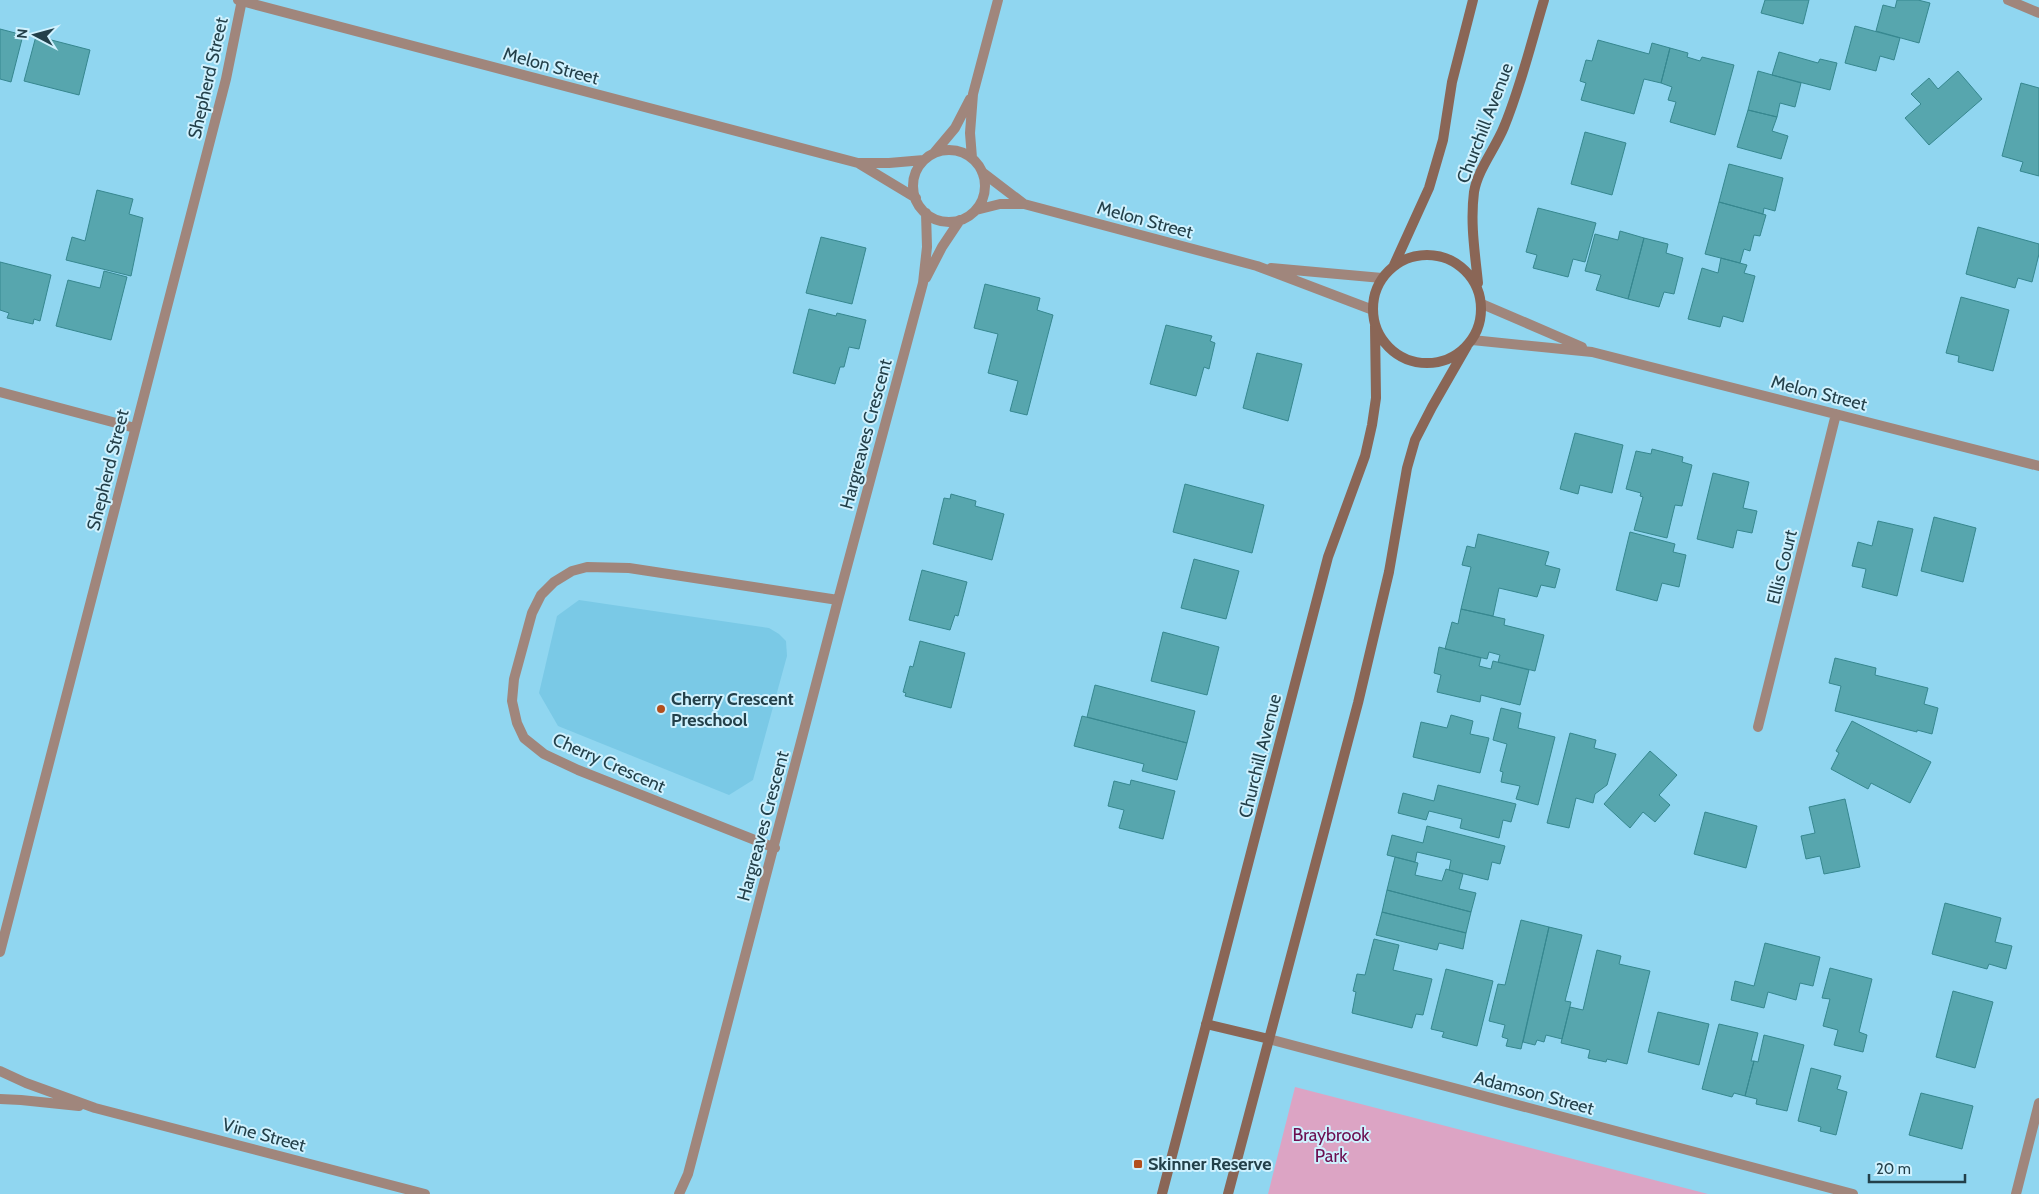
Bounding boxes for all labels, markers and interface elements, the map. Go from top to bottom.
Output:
north arrow [10,10,60,60]
street label: Shepherd Street [183,15,233,141]
text: N [13,28,32,40]
street label: Melon Street [501,43,601,89]
street label: Churchill Avenue [1452,60,1518,186]
street label: Melon Street [1095,197,1195,243]
street label: Hargreaves Crescent [835,357,897,511]
street label: Melon Street [1769,370,1869,416]
street label: Shepherd Street [82,407,134,533]
street label: Ellis Court [1762,528,1802,606]
place label: Cherry Crescent Preschool [671,688,794,731]
street label: Churchill Avenue [1234,692,1286,820]
marker: Cherry Crescent Preschool [655,703,667,715]
street label: Cherry Crescent [549,728,669,798]
street label: Hargreaves Crescent [732,749,794,903]
street label: Adamson Street [1472,1066,1596,1120]
street label: Vine Street [220,1113,308,1157]
park label: Braybrook Park [1293,1124,1370,1167]
scale bar [1869,1152,1965,1184]
place label: Skinner Reserve [1148,1153,1272,1175]
marker: Skinner Reserve [1132,1158,1144,1170]
text: 20 m [1876,1160,1911,1178]

